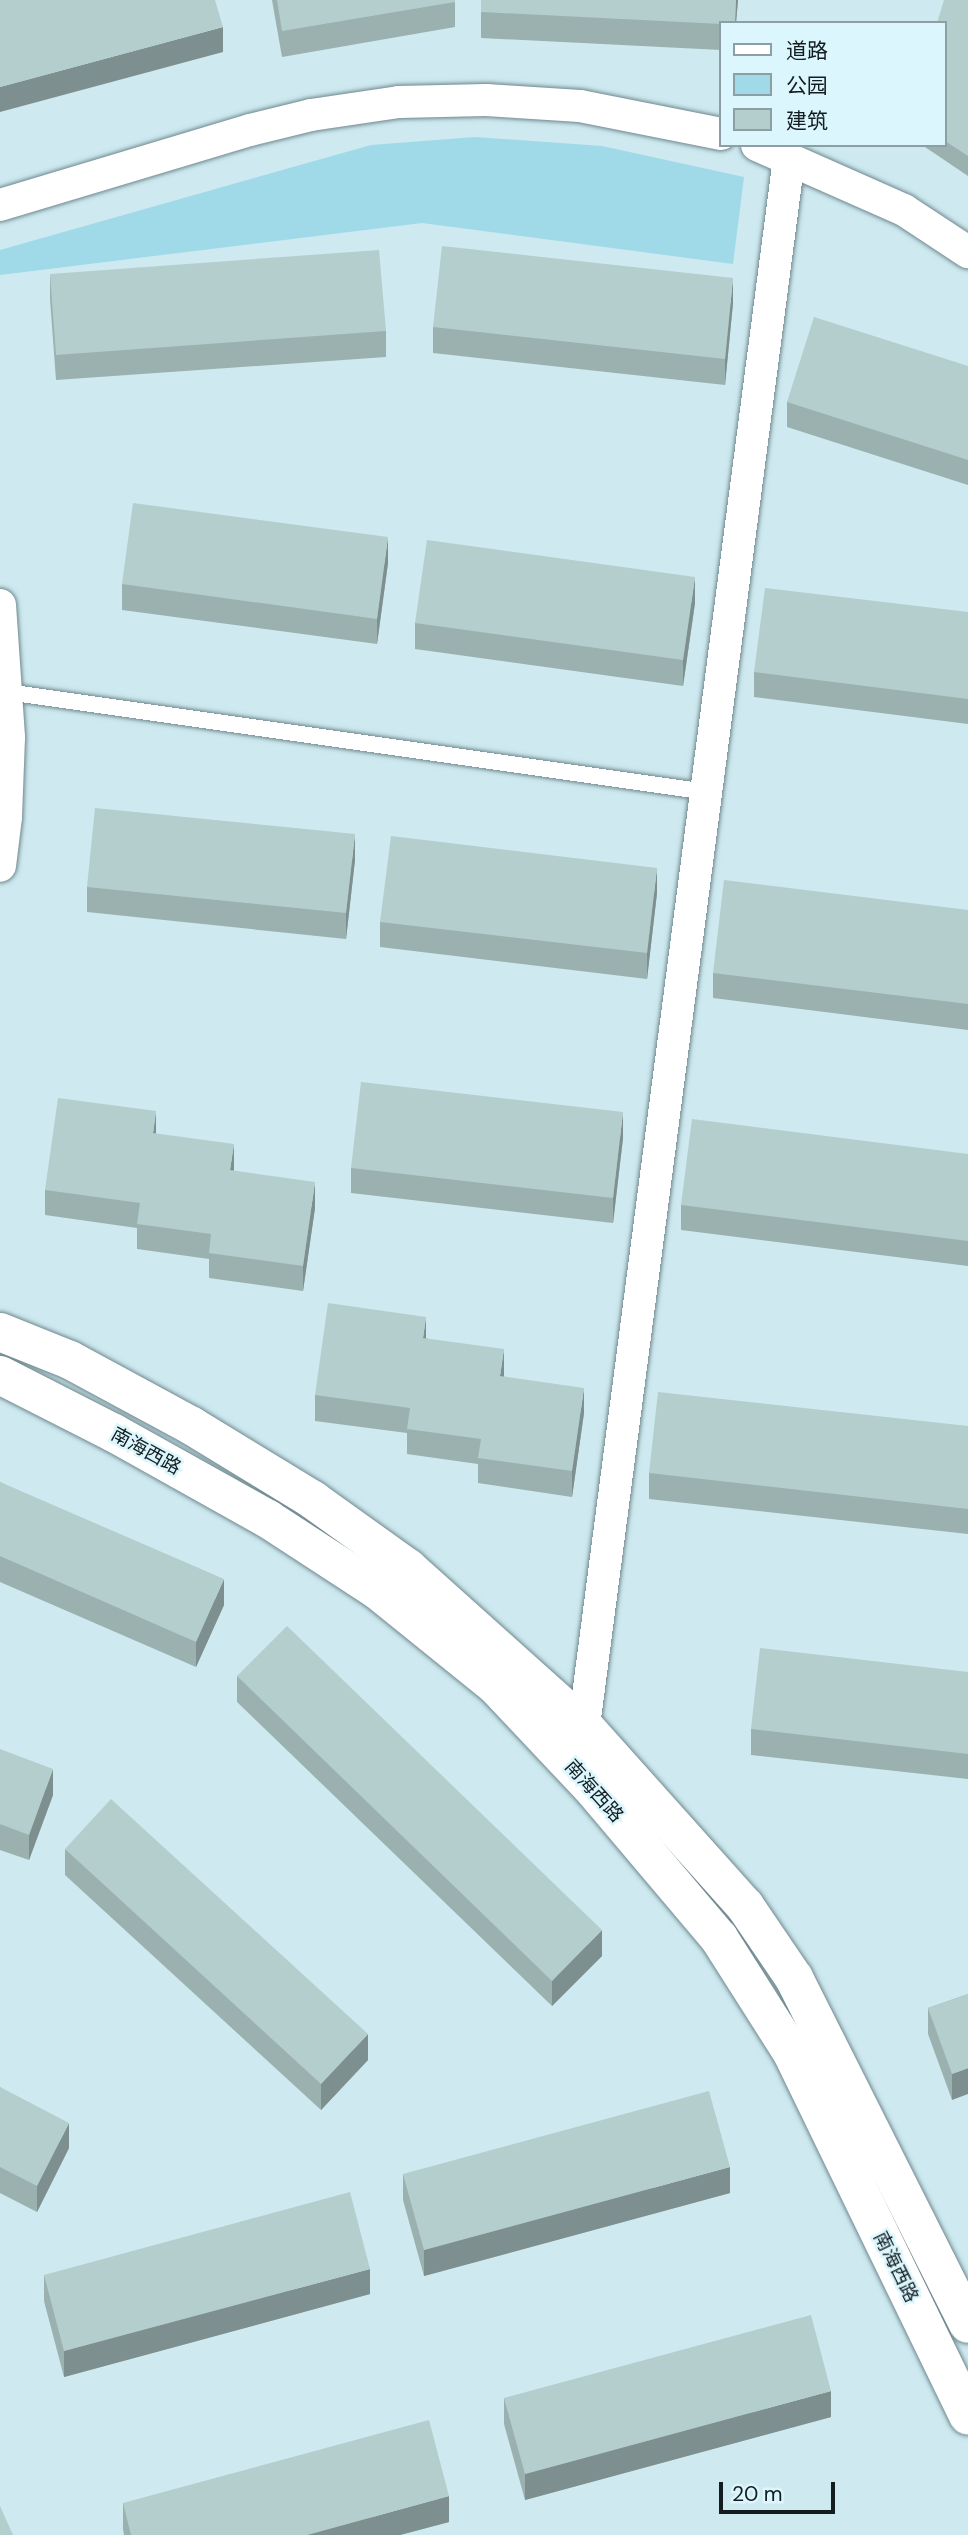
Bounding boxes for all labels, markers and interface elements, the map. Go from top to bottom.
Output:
legend [720,21,947,147]
text: 道路 [786,37,828,65]
text: 公园 [786,72,828,100]
text: 建筑 [786,107,828,135]
street label: 南海西路 [107,1423,185,1479]
street label: 南海西路 [560,1755,628,1827]
street label: 南海西路 [869,2228,923,2306]
scale bar [723,2468,838,2512]
text: 20 m [732,2480,783,2508]

